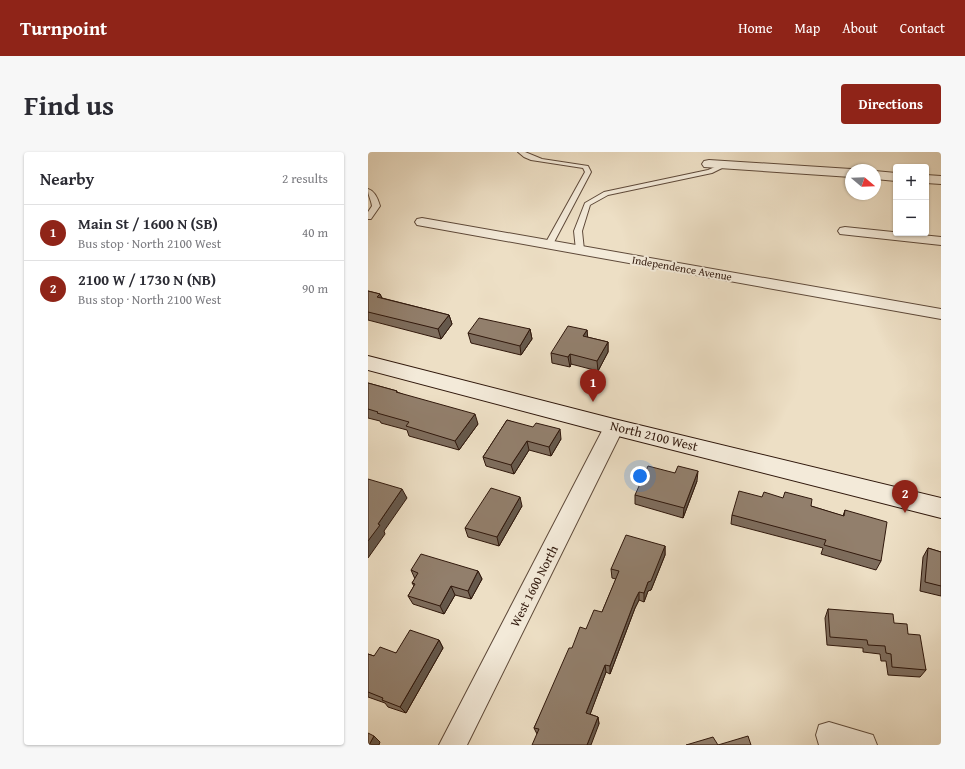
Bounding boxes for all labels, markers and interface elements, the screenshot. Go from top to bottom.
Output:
text: Turnpoint [20,14,107,42]
text: Home [738,18,773,38]
text: Map [795,18,820,38]
text: About [842,18,878,38]
text: Contact [900,18,945,38]
text: Find us [24,84,114,125]
button: Directions [841,84,941,124]
north arrow [845,164,881,200]
map controls [893,164,929,236]
button: + [893,164,929,200]
text: Nearby [40,166,94,191]
text: 2 results [282,169,328,188]
button: − [893,200,929,236]
text: Main St / 1600 N (SB) [78,213,218,234]
text: 1 [50,223,56,242]
text: 40 m [302,223,328,242]
text: Bus stop · North 2100 West [78,234,221,253]
street label: Independence Avenue [631,251,733,285]
text: 2100 W / 1730 N (NB) [78,269,216,290]
text: 2 [50,279,56,298]
text: 90 m [302,279,328,298]
text: Bus stop · North 2100 West [78,290,221,309]
pin: 1 [580,369,606,402]
street label: North 2100 West [608,416,700,456]
your location [630,466,650,486]
pin: 2 [892,480,918,513]
street label: West 1600 North [505,541,563,630]

